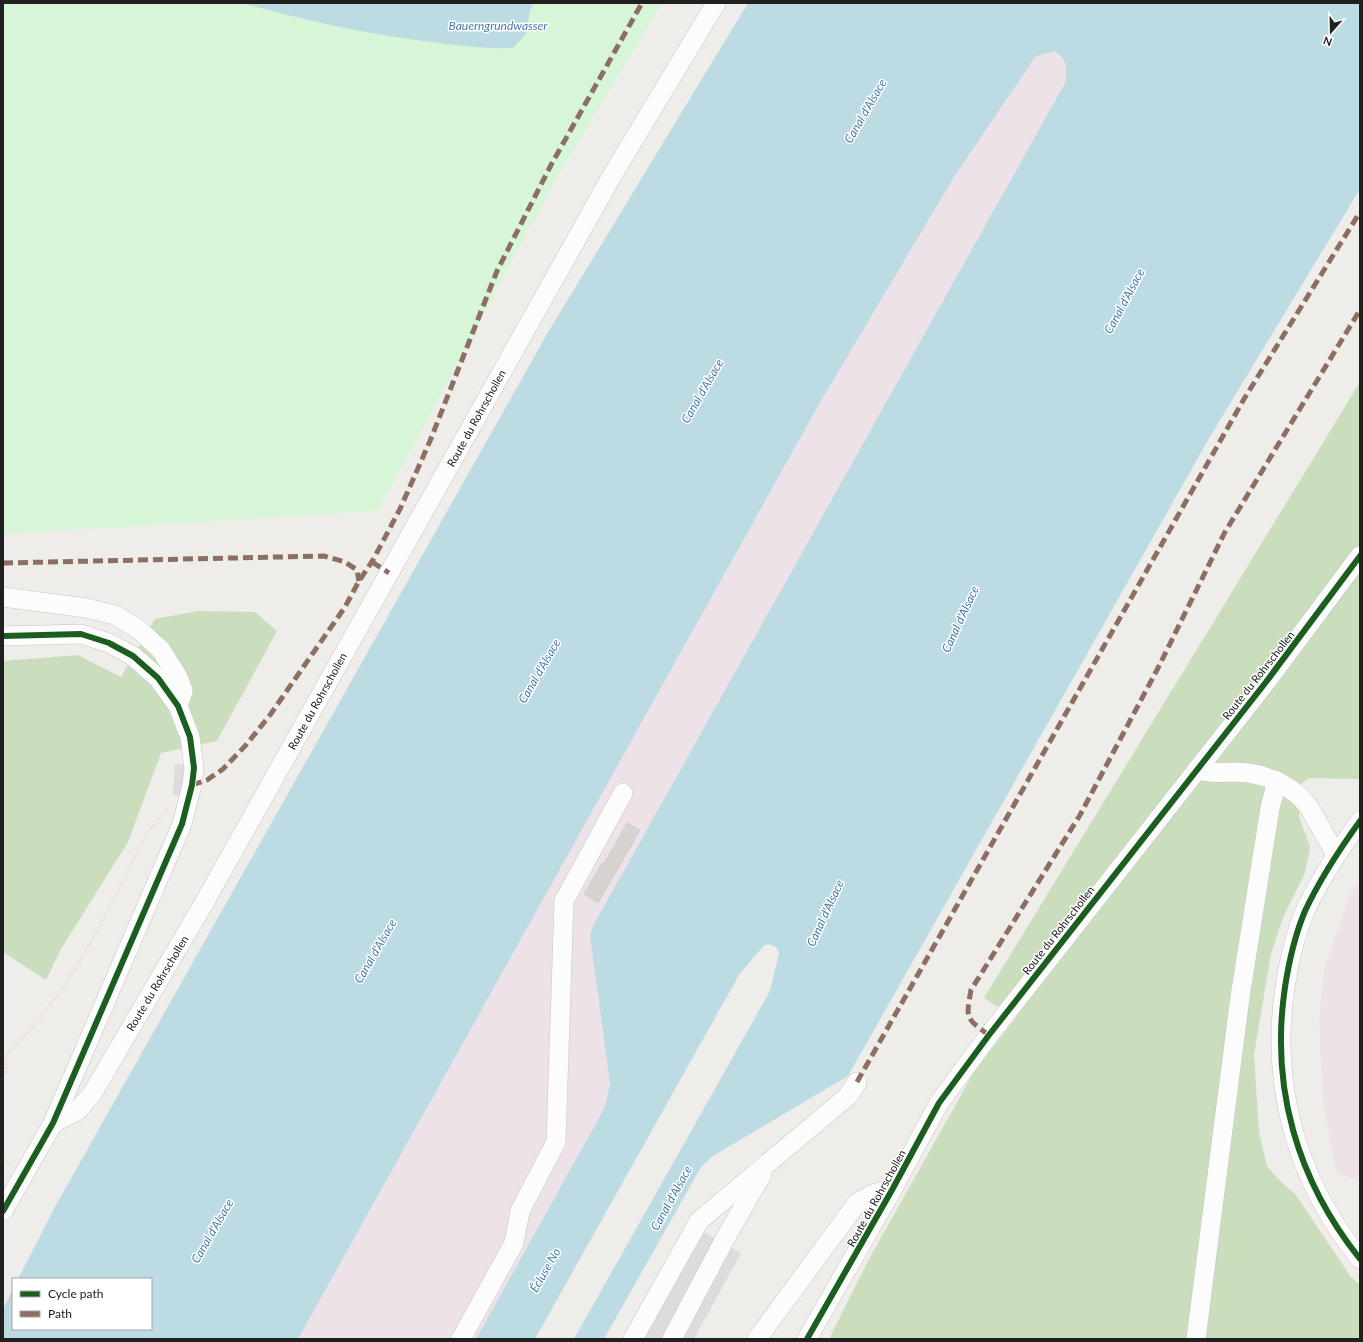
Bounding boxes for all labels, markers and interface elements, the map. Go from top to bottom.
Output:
north arrow [1311,12,1351,52]
water label: Bauerngrundwasser [449,18,548,33]
text: N [1321,34,1334,49]
water label: Canal d'Alsace [841,76,890,146]
water label: Canal d'Alsace [1101,266,1148,336]
water label: Canal d'Alsace [678,356,727,426]
street label: Route du Rohrschollen [444,367,508,469]
water label: Canal d'Alsace [938,583,982,655]
street label: Route du Rohrschollen [1219,628,1297,722]
water label: Canal d'Alsace [515,636,564,706]
street label: Route du Rohrschollen [285,650,349,752]
water label: Canal d'Alsace [803,877,847,949]
street label: Route du Rohrschollen [1019,883,1097,977]
water label: Canal d'Alsace [351,916,400,986]
street label: Route du Rohrschollen [123,933,191,1033]
street label: Route du Rohrschollen [844,1147,908,1249]
water label: Canal d'Alsace [647,1163,695,1233]
water label: Canal d'Alsace [188,1196,237,1266]
water label: Écluse No [526,1245,564,1295]
legend [12,1278,152,1330]
text: Cycle path [48,1286,103,1301]
text: Path [48,1306,72,1321]

